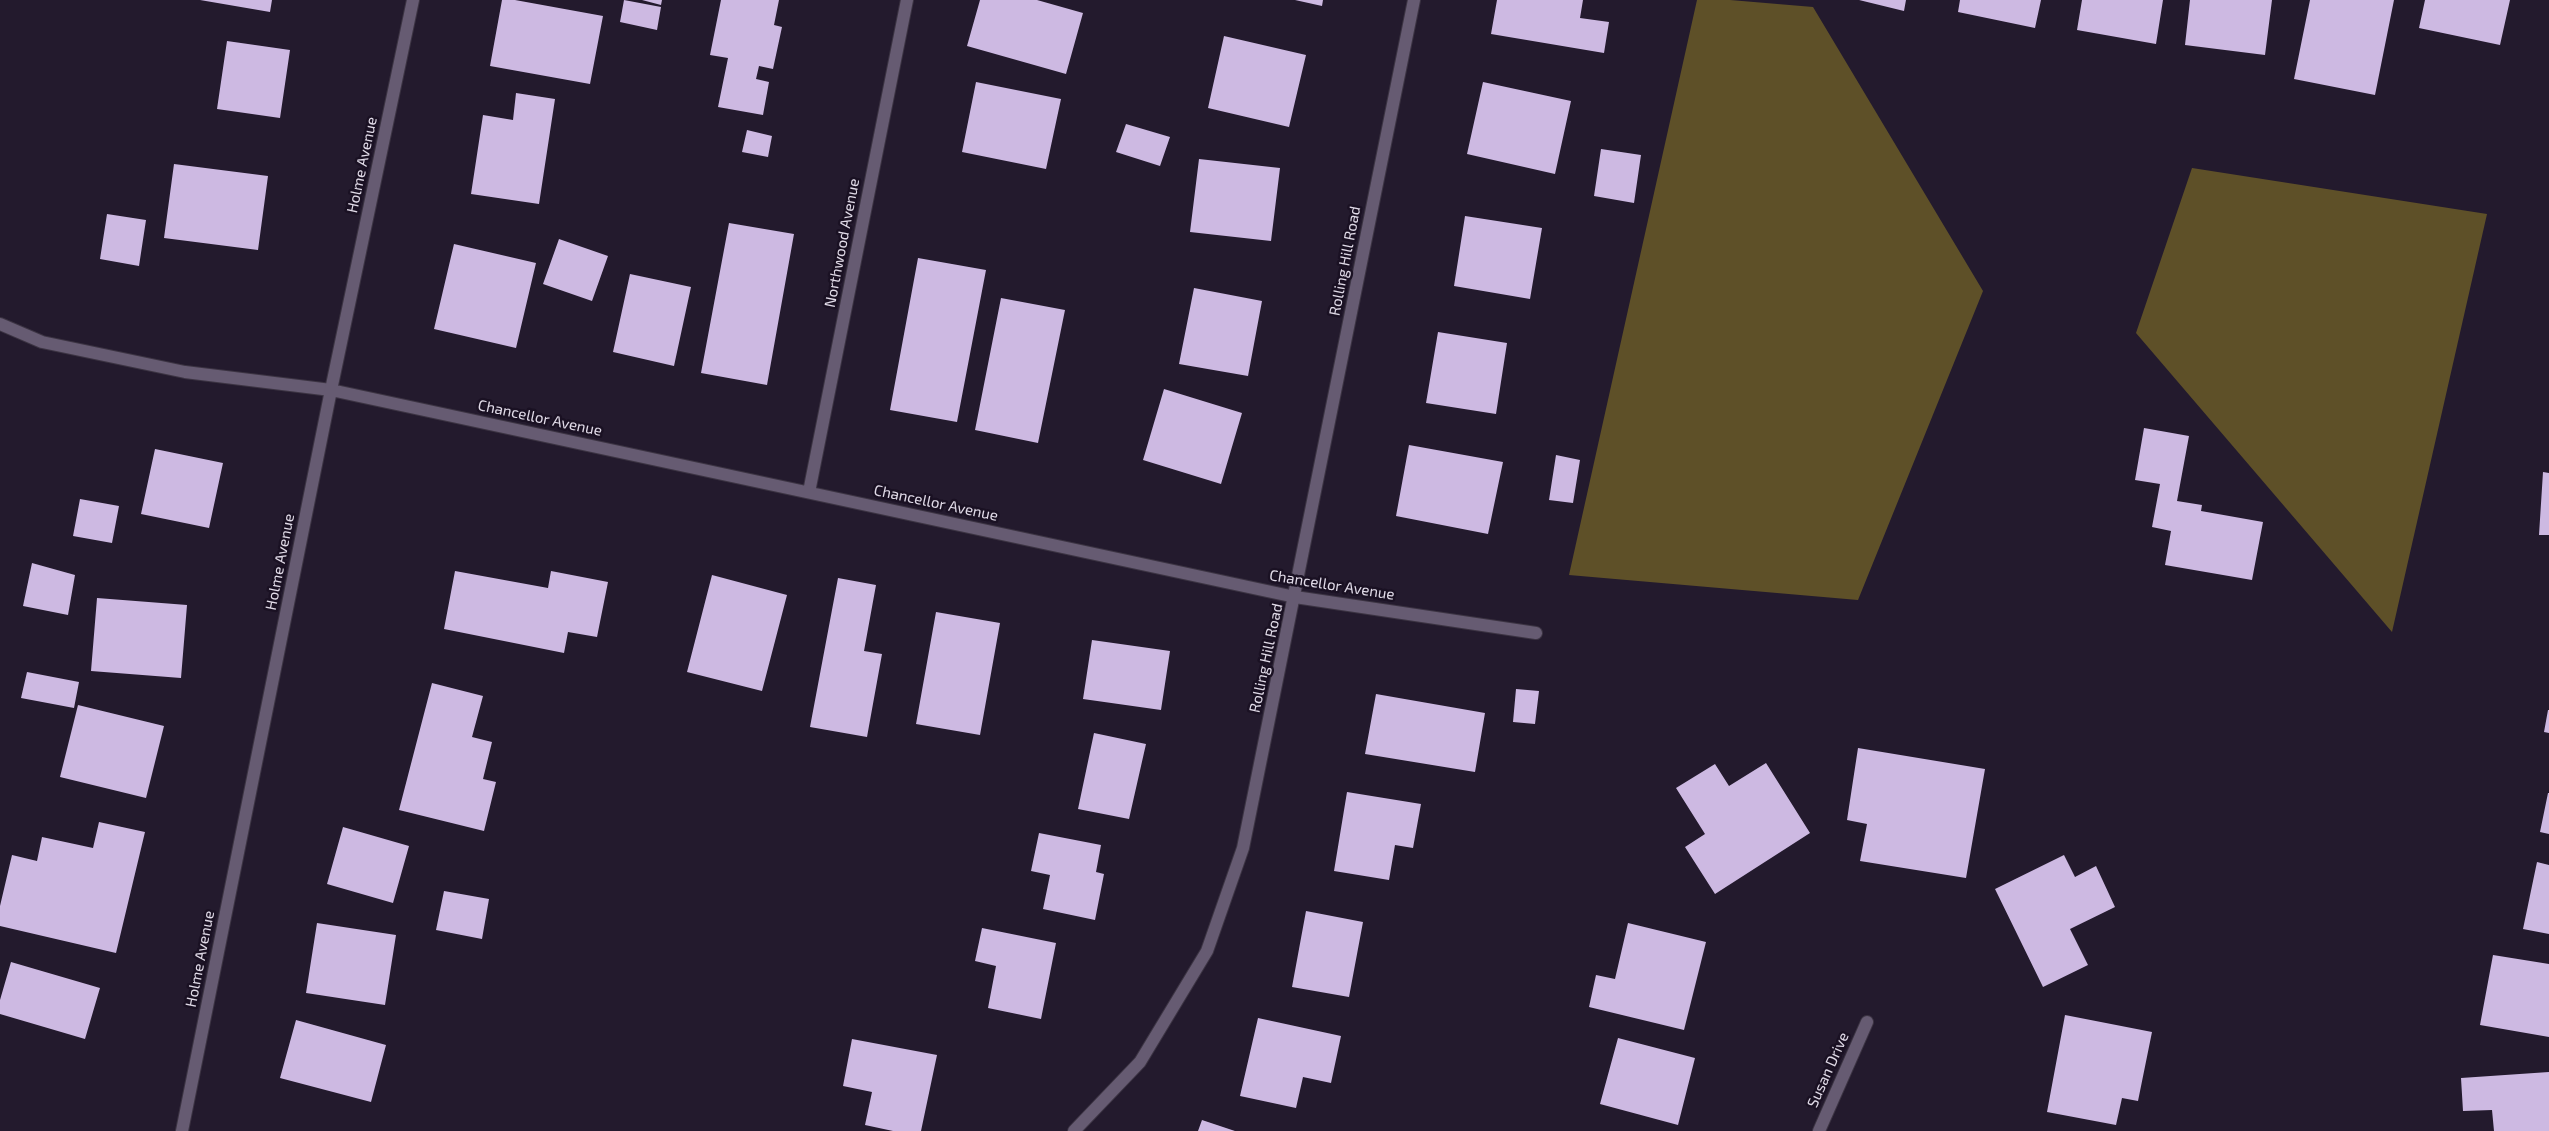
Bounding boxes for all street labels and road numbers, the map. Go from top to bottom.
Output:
street label: Holme Avenue [343,115,381,215]
street label: Northwood Avenue [821,177,863,309]
street label: Rolling Hill Road [1326,205,1364,317]
street label: Chancellor Avenue [476,396,604,440]
street label: Chancellor Avenue [872,481,1000,525]
street label: Holme Avenue [262,512,298,612]
street label: Chancellor Avenue [1268,566,1396,604]
street label: Rolling Hill Road [1246,602,1286,714]
street label: Holme Avenue [182,909,218,1009]
street label: Susan Drive [1803,1030,1853,1110]

